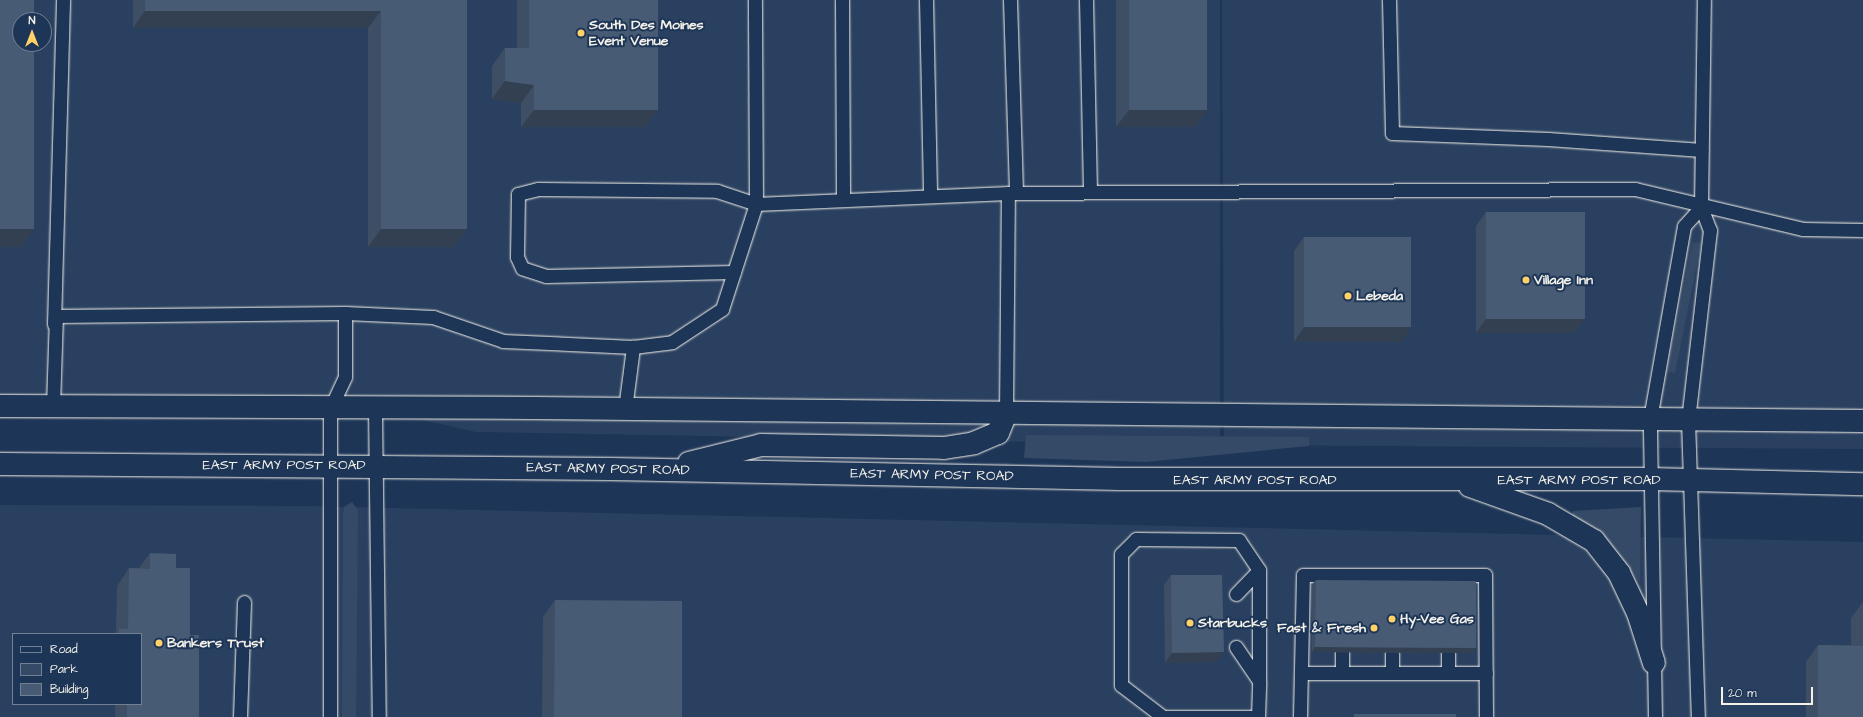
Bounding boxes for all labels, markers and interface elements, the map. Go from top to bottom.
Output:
north arrow [12,12,52,52]
text: N [29,13,35,28]
place label: South Des Moines Event Venue [589,17,704,50]
marker: South Des Moines Event Venue [576,28,586,38]
place label: Village Inn [1534,272,1593,288]
marker: Village Inn [1521,275,1531,285]
place label: Lebeda [1356,288,1403,304]
marker: Lebeda [1343,291,1353,301]
street label: EAST ARMY POST ROAD [202,457,366,473]
street label: EAST ARMY POST ROAD [526,459,690,479]
street label: EAST ARMY POST ROAD [850,465,1014,485]
street label: EAST ARMY POST ROAD [1173,472,1337,488]
street label: EAST ARMY POST ROAD [1497,472,1661,488]
place label: Hy-Vee Gas [1400,611,1474,627]
marker: Hy-Vee Gas [1387,614,1397,624]
place label: Starbucks [1198,615,1267,631]
marker: Starbucks [1185,618,1195,628]
place label: Fast & Fresh [1277,620,1366,636]
marker: Fast & Fresh [1369,623,1379,633]
legend [12,633,142,705]
place label: Bankers Trust [167,635,264,651]
marker: Bankers Trust [154,638,164,648]
text: Road [50,641,78,658]
text: Park [50,661,78,678]
scale bar [1723,679,1815,705]
text: Building [50,681,88,698]
text: 20 m [1728,685,1757,702]

